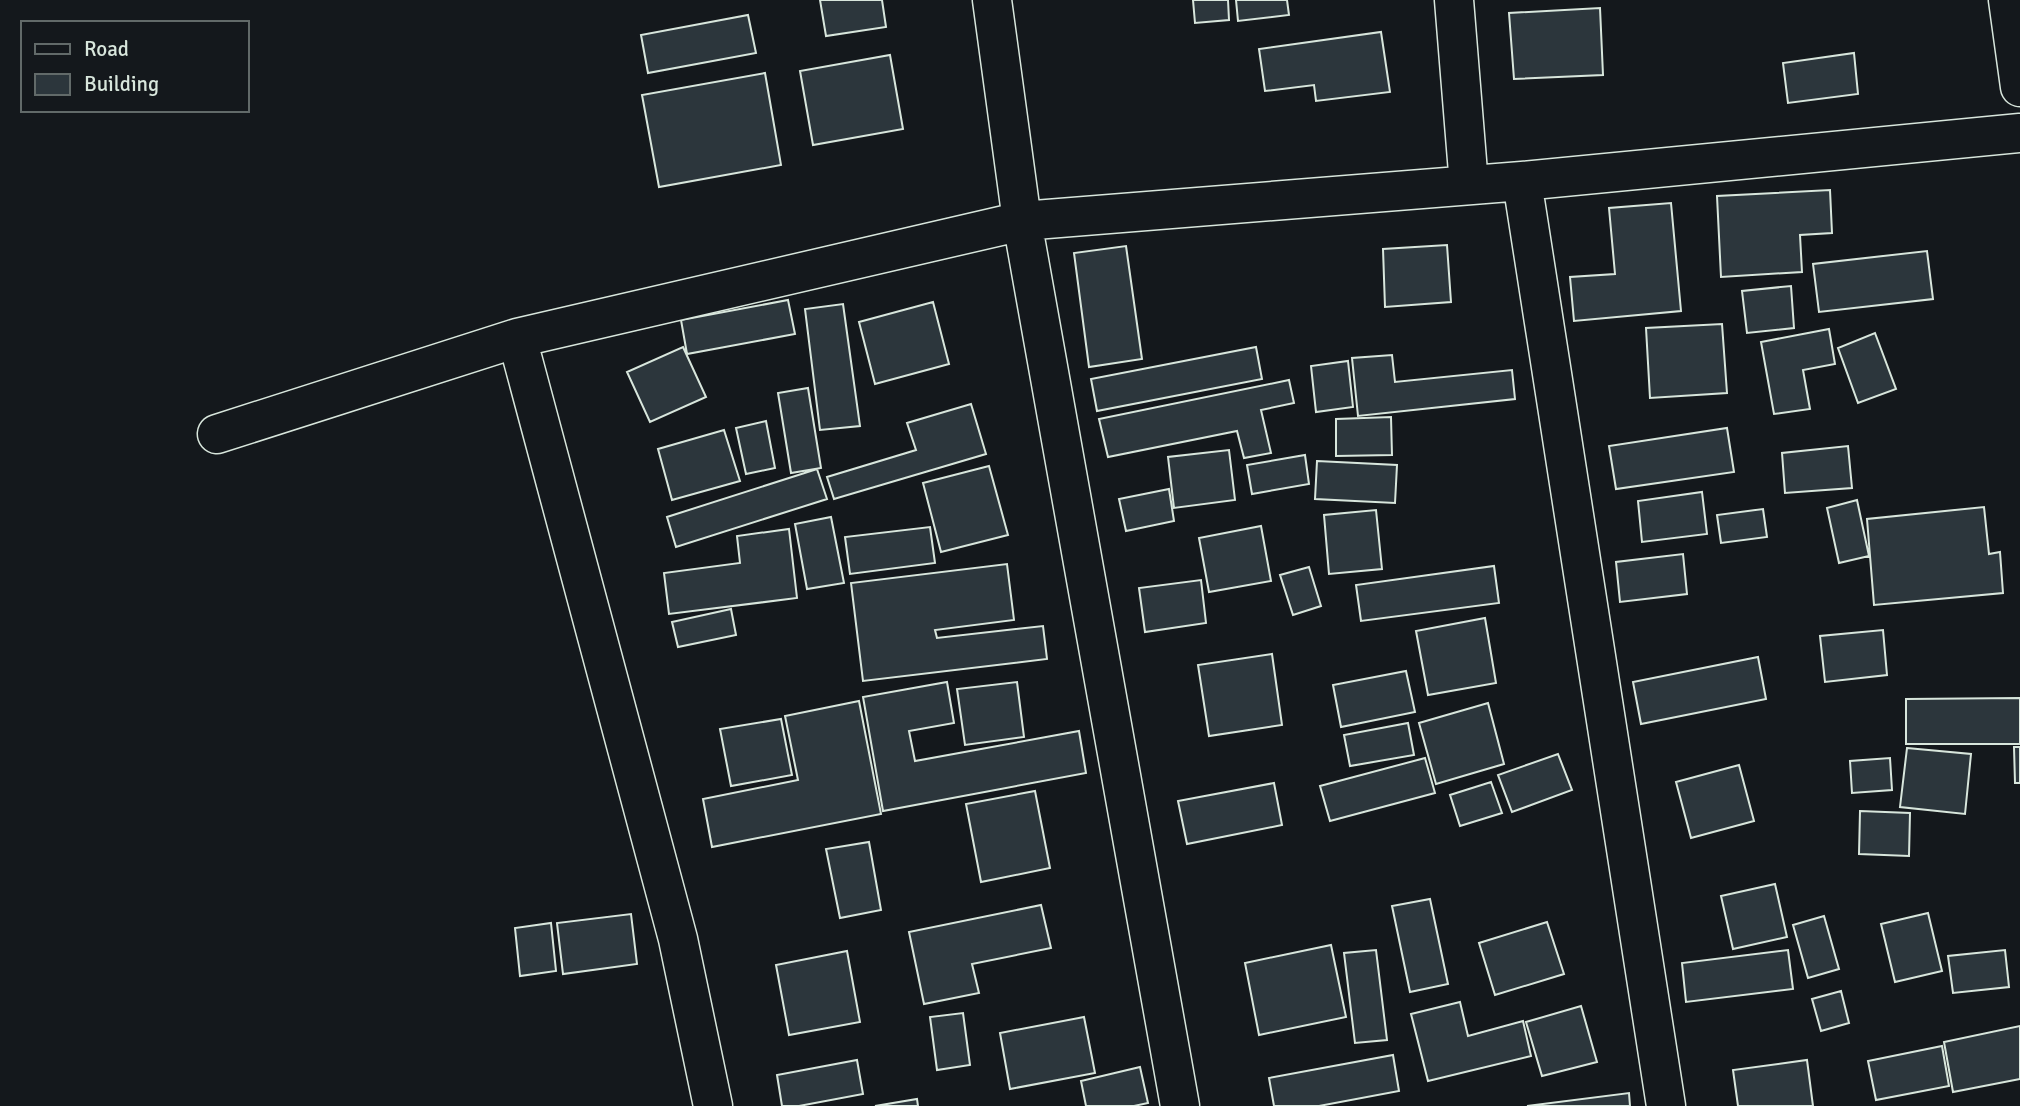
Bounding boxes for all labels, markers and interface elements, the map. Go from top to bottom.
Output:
legend [21,21,248,112]
text: Road [84,36,129,62]
text: Building [84,71,159,97]

